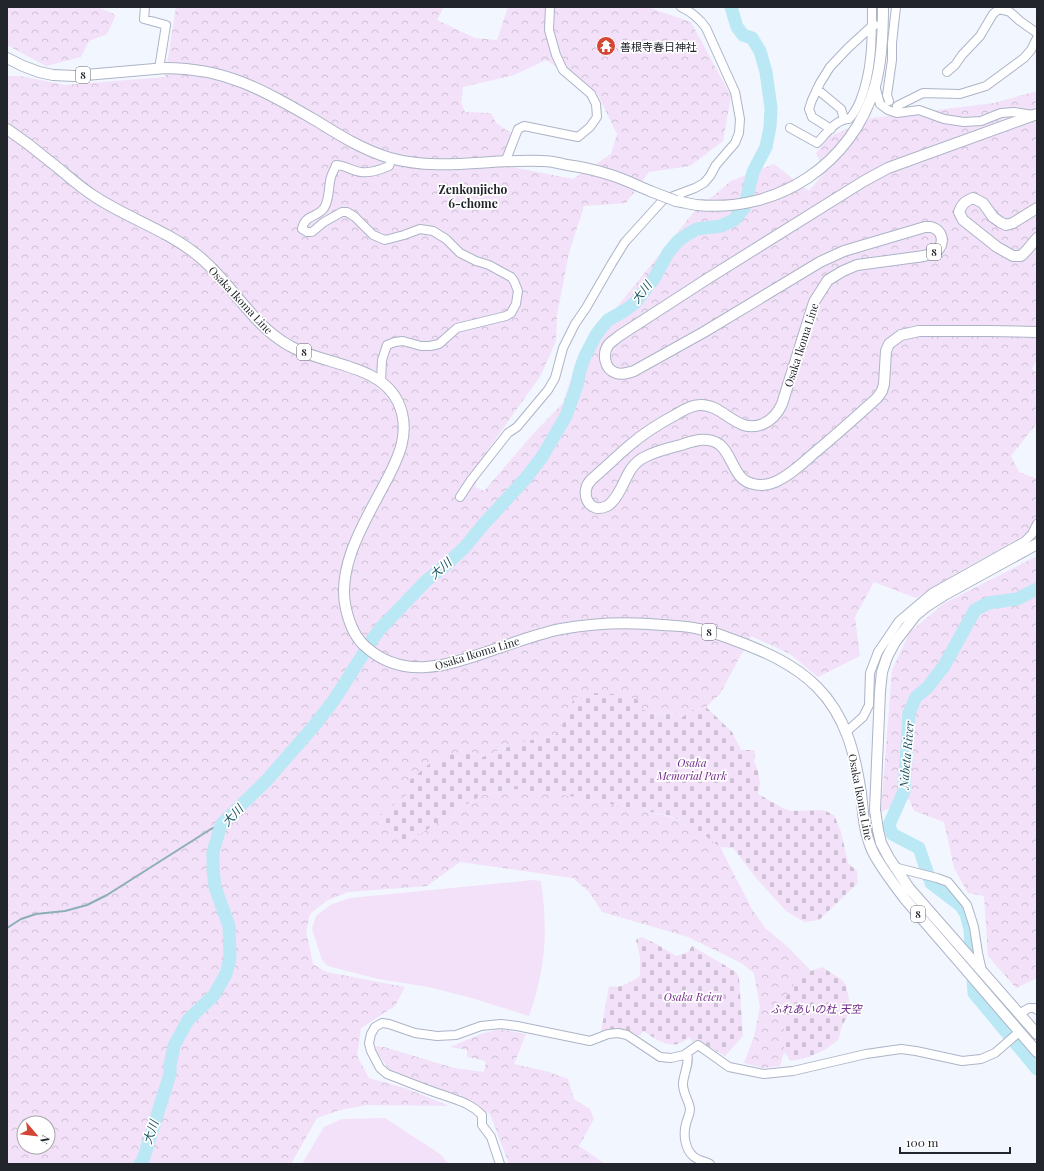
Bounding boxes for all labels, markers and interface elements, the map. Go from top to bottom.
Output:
temple icon: 善根寺春日神社 [595,35,617,57]
place label: 善根寺春日神社 [620,39,697,54]
road number: 8 [76,67,90,83]
district label: Zenkonjicho 6-chome [439,181,508,211]
road number: 8 [927,244,941,260]
street label: Osaka Ikoma Line [206,263,277,338]
water label: 大川 [627,276,656,306]
street label: Osaka Ikoma Line [780,301,822,389]
road number: 8 [297,344,311,360]
water label: 大川 [426,553,456,582]
road number: 8 [702,624,716,640]
street label: Osaka Ikoma Line [433,633,522,673]
water label: Nabeta River [895,720,917,790]
street label: Osaka Ikoma Line [845,753,877,842]
park label: Osaka Memorial Park [656,755,727,783]
water label: 大川 [218,799,247,829]
road number: 8 [911,906,925,922]
park label: Osaka Reien [664,989,722,1004]
park label: ふれあいの杜 天空 [771,1001,863,1016]
north arrow [16,1115,56,1155]
water label: 大川 [139,1116,162,1146]
scale bar [900,1129,1010,1155]
text: N [37,1133,54,1147]
text: 100 m [906,1134,939,1150]

